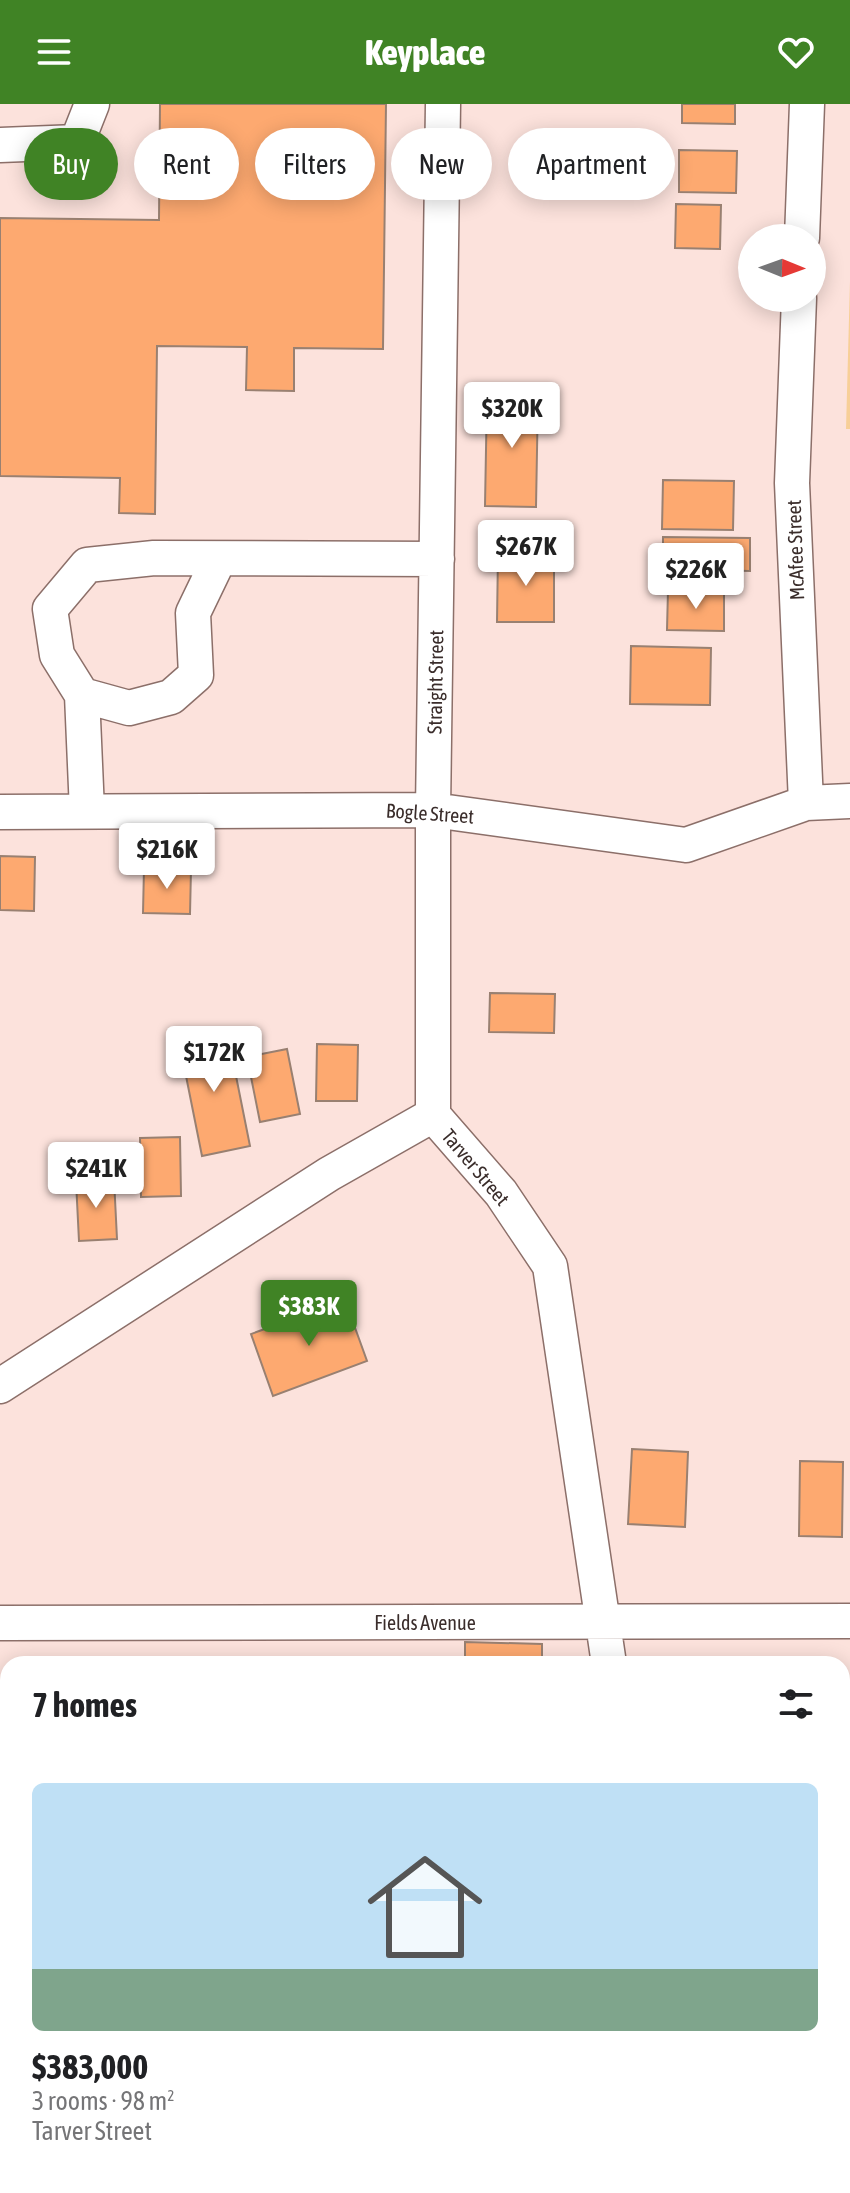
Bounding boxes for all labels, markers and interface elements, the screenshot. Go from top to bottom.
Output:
icon: menu [32,30,76,74]
icon: heart [774,30,818,74]
text: Keyplace [365,31,485,73]
chip: Buy [24,128,118,200]
chip: Rent [134,128,239,200]
chip: Filters [255,128,375,200]
chip: New [391,128,492,200]
chip: Apartment [508,128,675,200]
north arrow [738,224,826,312]
map controls [738,224,826,312]
pin: $320K [456,382,568,450]
text: $320K [482,393,542,423]
street label: McAfee Street [782,499,808,601]
pin: $267K [470,520,582,588]
text: $267K [496,531,556,561]
pin: $226K [640,543,752,611]
text: $226K [666,554,726,584]
street label: Straight Street [423,629,447,734]
street label: Bogle Street [385,798,475,828]
pin: $216K [111,823,223,891]
text: $216K [137,834,197,864]
pin: $172K [158,1026,270,1094]
text: $172K [184,1037,244,1067]
street label: Tarver Street [438,1124,515,1210]
pin: $241K [40,1142,152,1210]
text: $241K [66,1153,126,1183]
pin: $383K [253,1280,365,1348]
text: $383K [279,1291,339,1321]
street label: Fields Avenue [374,1611,476,1634]
icon: filters [774,1682,818,1726]
text: 7 homes [32,1685,137,1724]
icon: home [353,1835,497,1979]
text: $383,000 [32,2047,148,2086]
text: 3 rooms · 98 m² [32,2086,174,2116]
text: Tarver Street [32,2116,152,2146]

